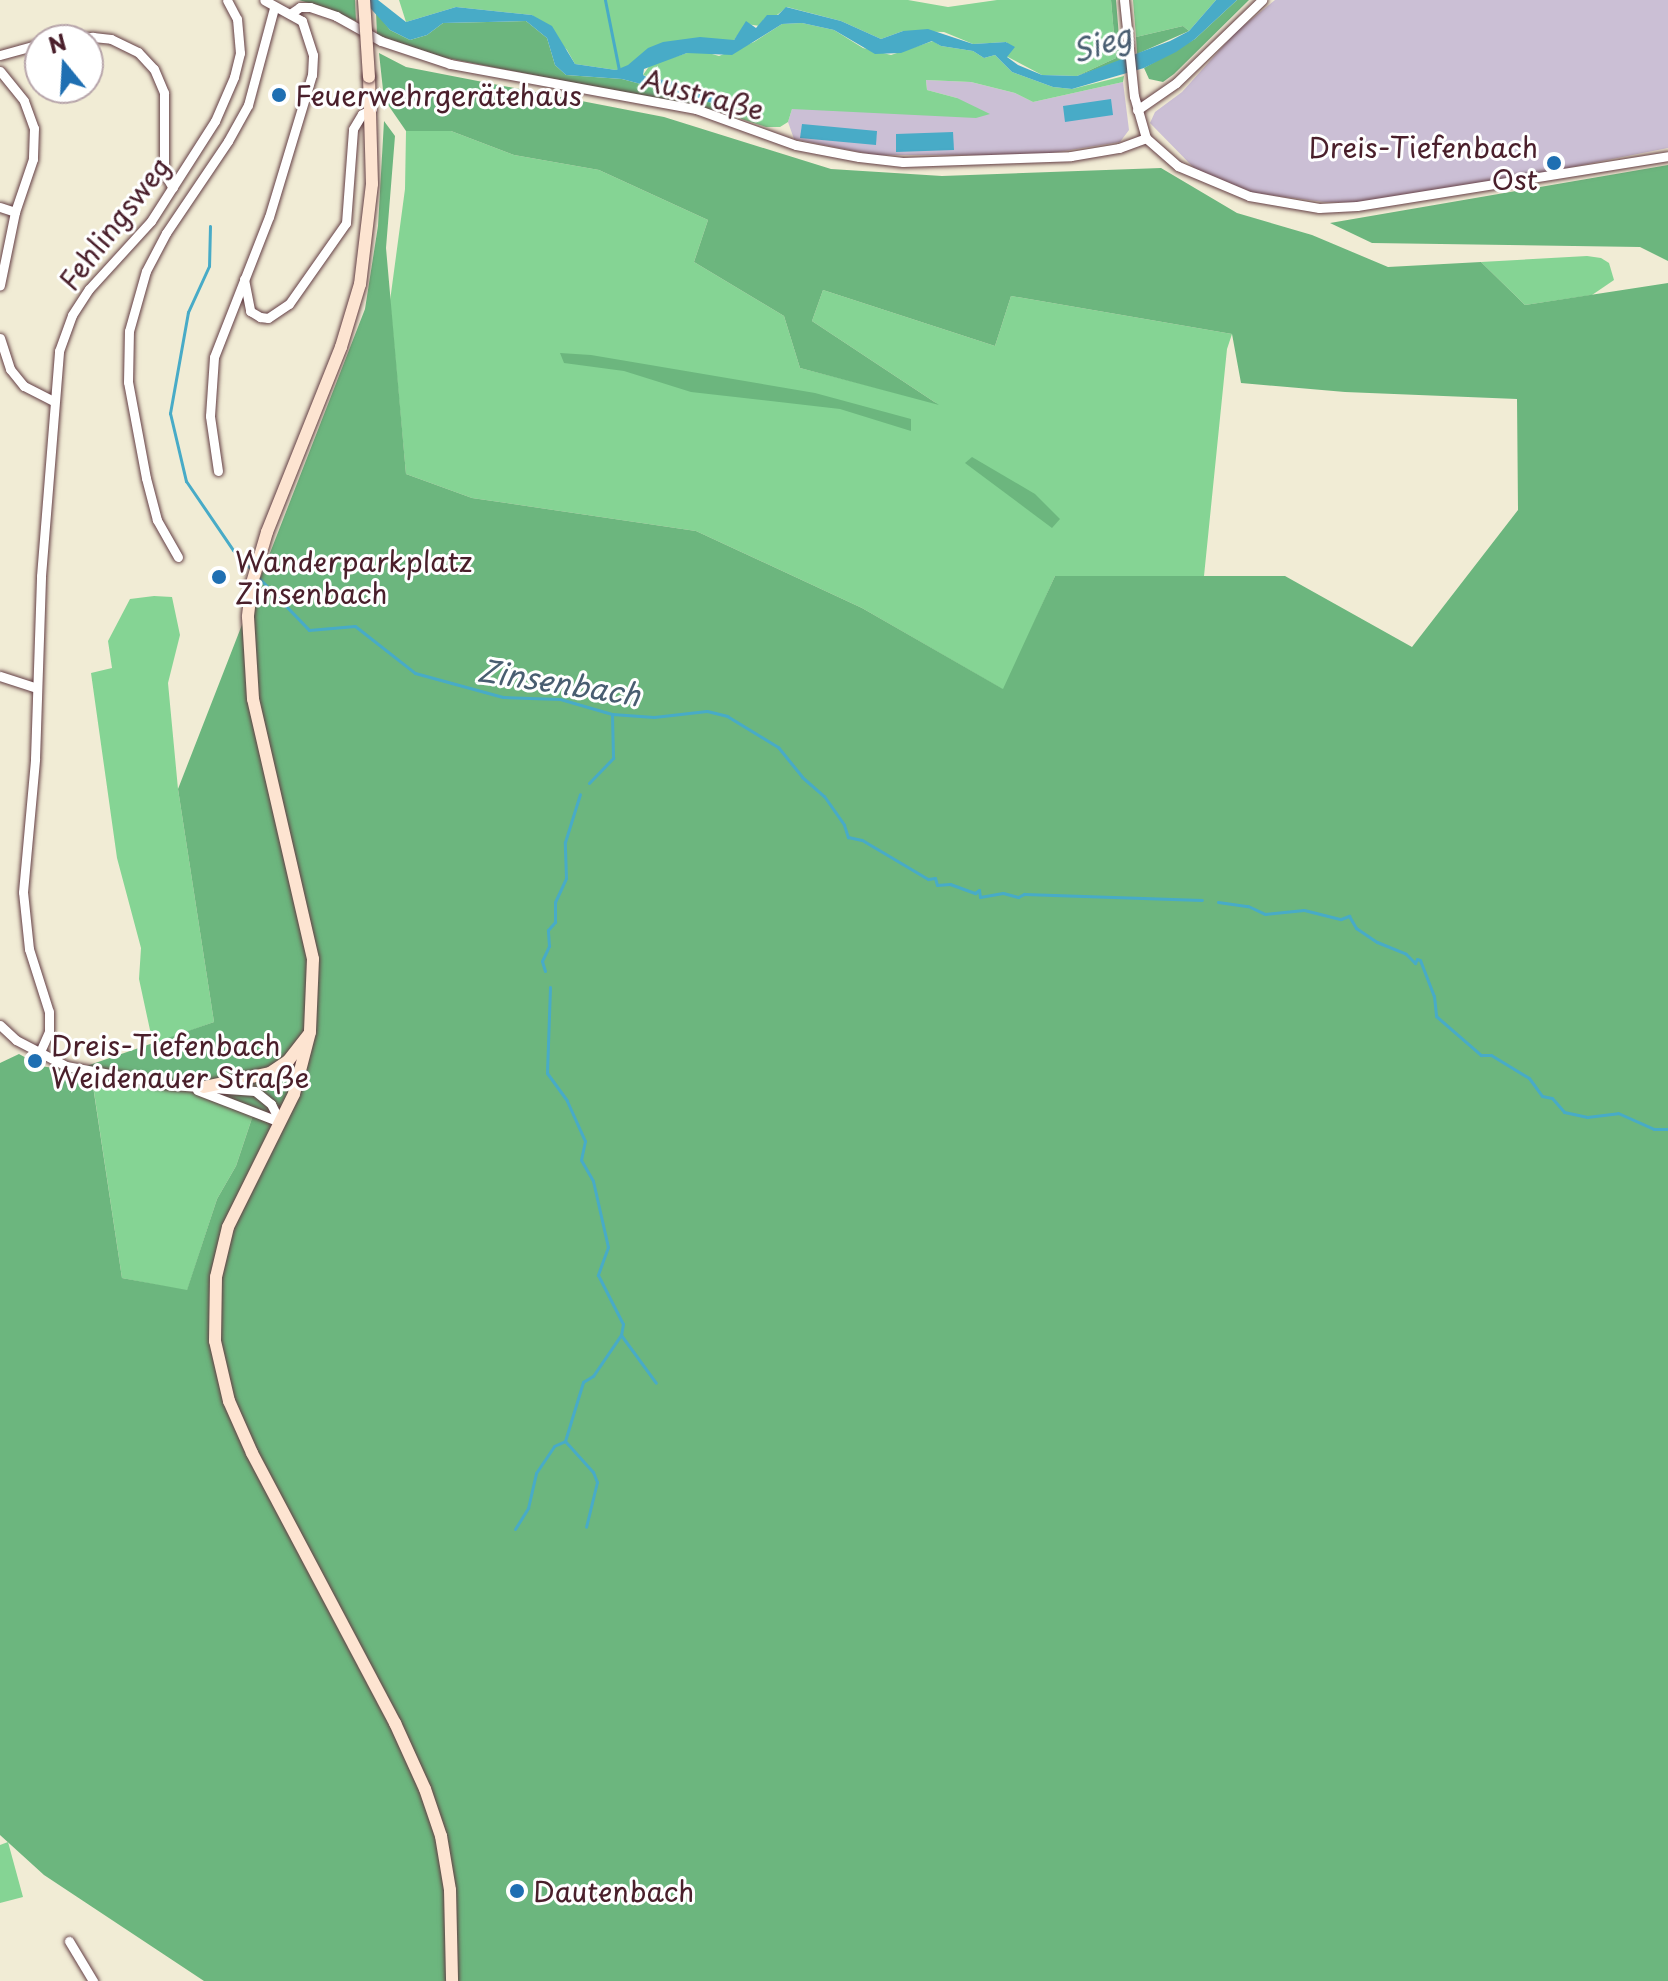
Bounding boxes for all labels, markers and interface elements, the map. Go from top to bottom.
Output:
water label: Sieg [1067,17,1135,69]
north arrow [24,24,104,104]
text: N [44,24,70,61]
street label: Austraße [638,62,768,126]
place label: Feuerwehrgerätehaus [295,78,582,112]
marker: Feuerwehrgerätehaus [270,86,288,104]
place label: Dreis-Tiefenbach Ost [1309,130,1538,196]
street label: Fehlingsweg [52,150,176,296]
marker: Dreis-Tiefenbach Ost [1545,154,1563,172]
place label: Wanderparkplatz Zinsenbach [235,544,472,610]
marker: Wanderparkplatz Zinsenbach [210,568,228,586]
water label: Zinsenbach [475,651,643,713]
place label: Dreis-Tiefenbach Weidenauer Straße [51,1028,311,1094]
marker: Dreis-Tiefenbach Weidenauer Straße [26,1052,44,1070]
place label: Dautenbach [533,1874,694,1908]
marker: Dautenbach [508,1882,526,1900]

